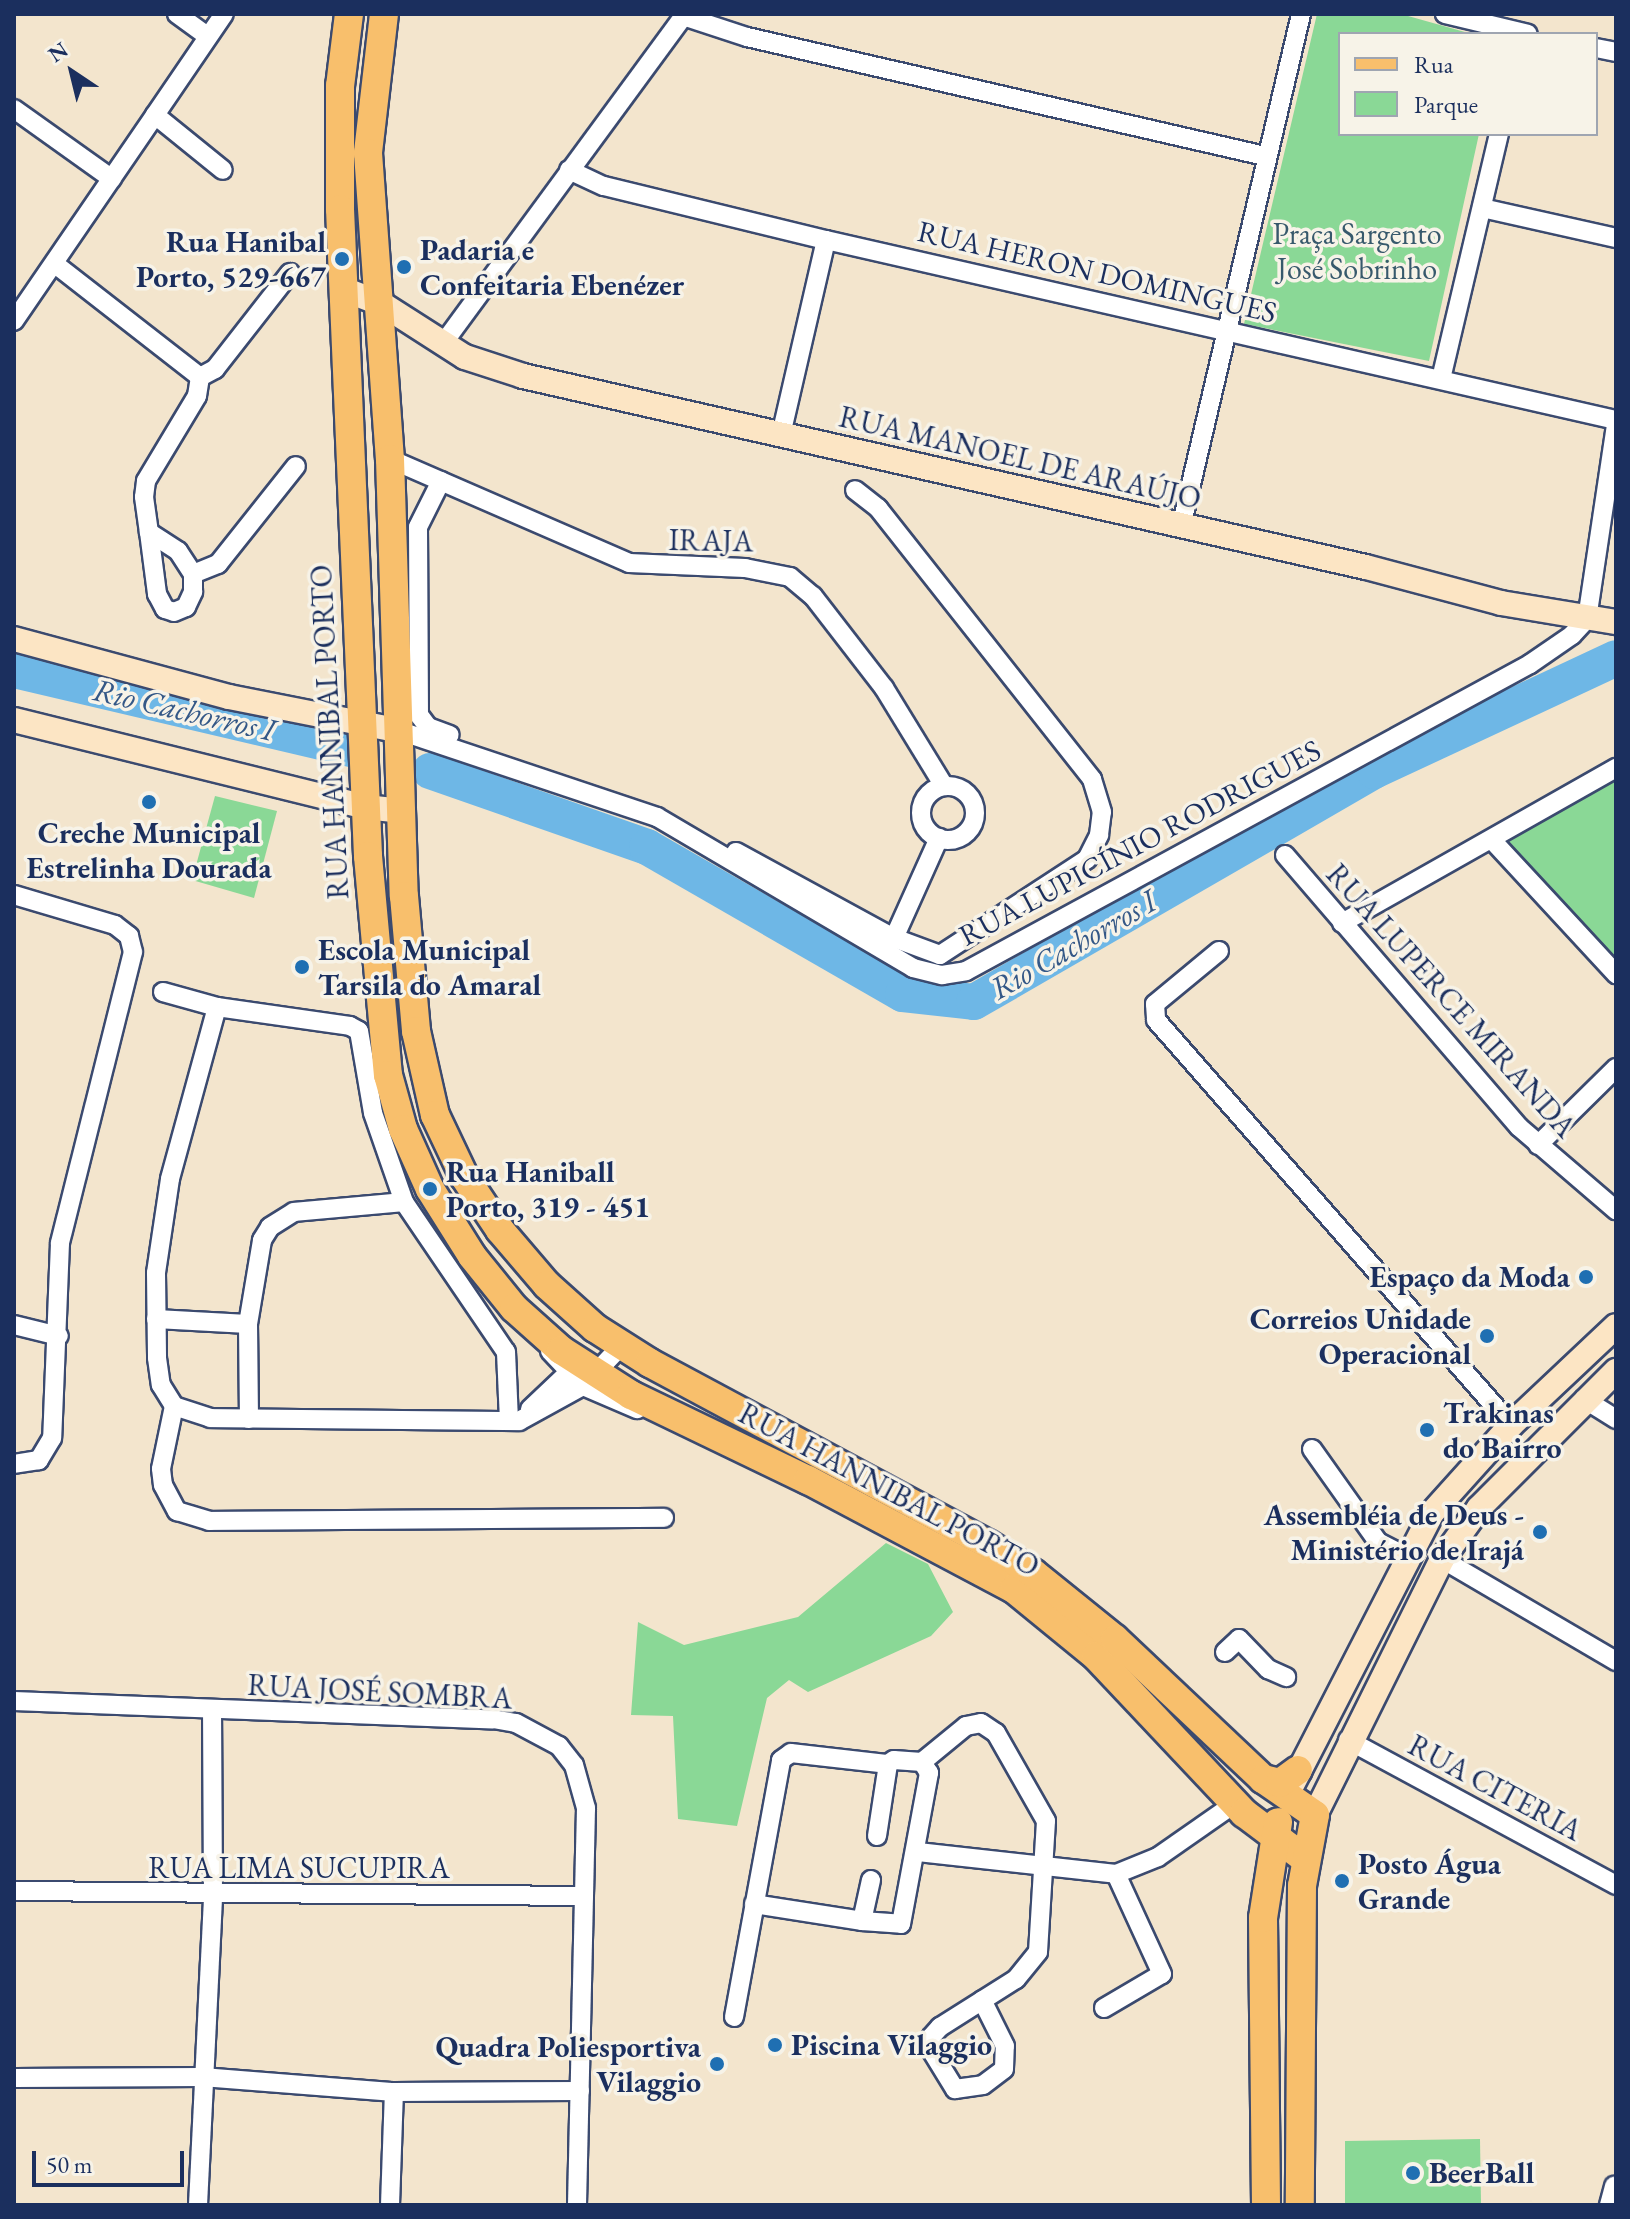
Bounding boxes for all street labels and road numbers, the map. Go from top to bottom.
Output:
street label: RUA HERON DOMINGUES [914,213,1280,331]
street label: RUA MANOEL DE ARAÚJO [836,399,1204,517]
street label: IRAJA [668,522,754,560]
street label: RUA HANNIBAL PORTO [303,564,357,900]
street label: RUA LUPICÍNIO RODRIGUES [953,732,1327,954]
street label: RUA LUPERCE MIRANDA [1319,857,1583,1145]
street label: RUA HANNIBAL PORTO [733,1395,1045,1585]
street label: RUA JOSÉ SOMBRA [247,1667,513,1717]
street label: RUA CITERIA [1402,1727,1588,1849]
street label: RUA LIMA SUCUPIRA [148,1850,450,1886]

